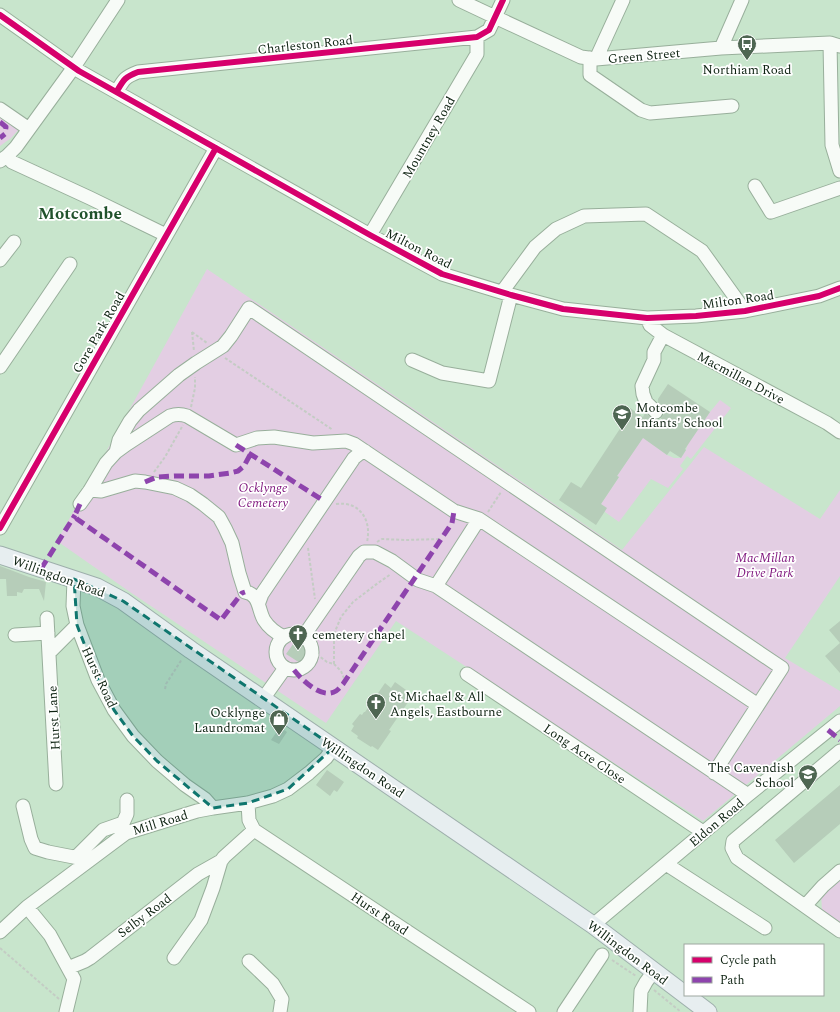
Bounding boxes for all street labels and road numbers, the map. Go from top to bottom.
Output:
street label: Charleston Road [256,30,354,60]
street label: Green Street [607,43,682,69]
street label: Mountney Road [397,93,460,182]
street label: Milton Road [382,224,455,274]
street label: Milton Road [701,285,775,315]
street label: Gore Park Road [67,288,130,377]
street label: Macmillan Drive [693,346,788,409]
street label: Willingdon Road [10,551,108,603]
street label: Hurst Road [76,643,122,711]
street label: Hurst Lane [42,685,66,751]
street label: Long Acre Close [539,719,630,789]
street label: Willingdon Road [317,732,408,803]
street label: Eldon Road [685,794,749,852]
street label: Mill Road [130,805,190,841]
street label: Hurst Road [347,887,412,940]
street label: Selby Road [113,889,176,943]
street label: Willingdon Road [583,916,672,990]

